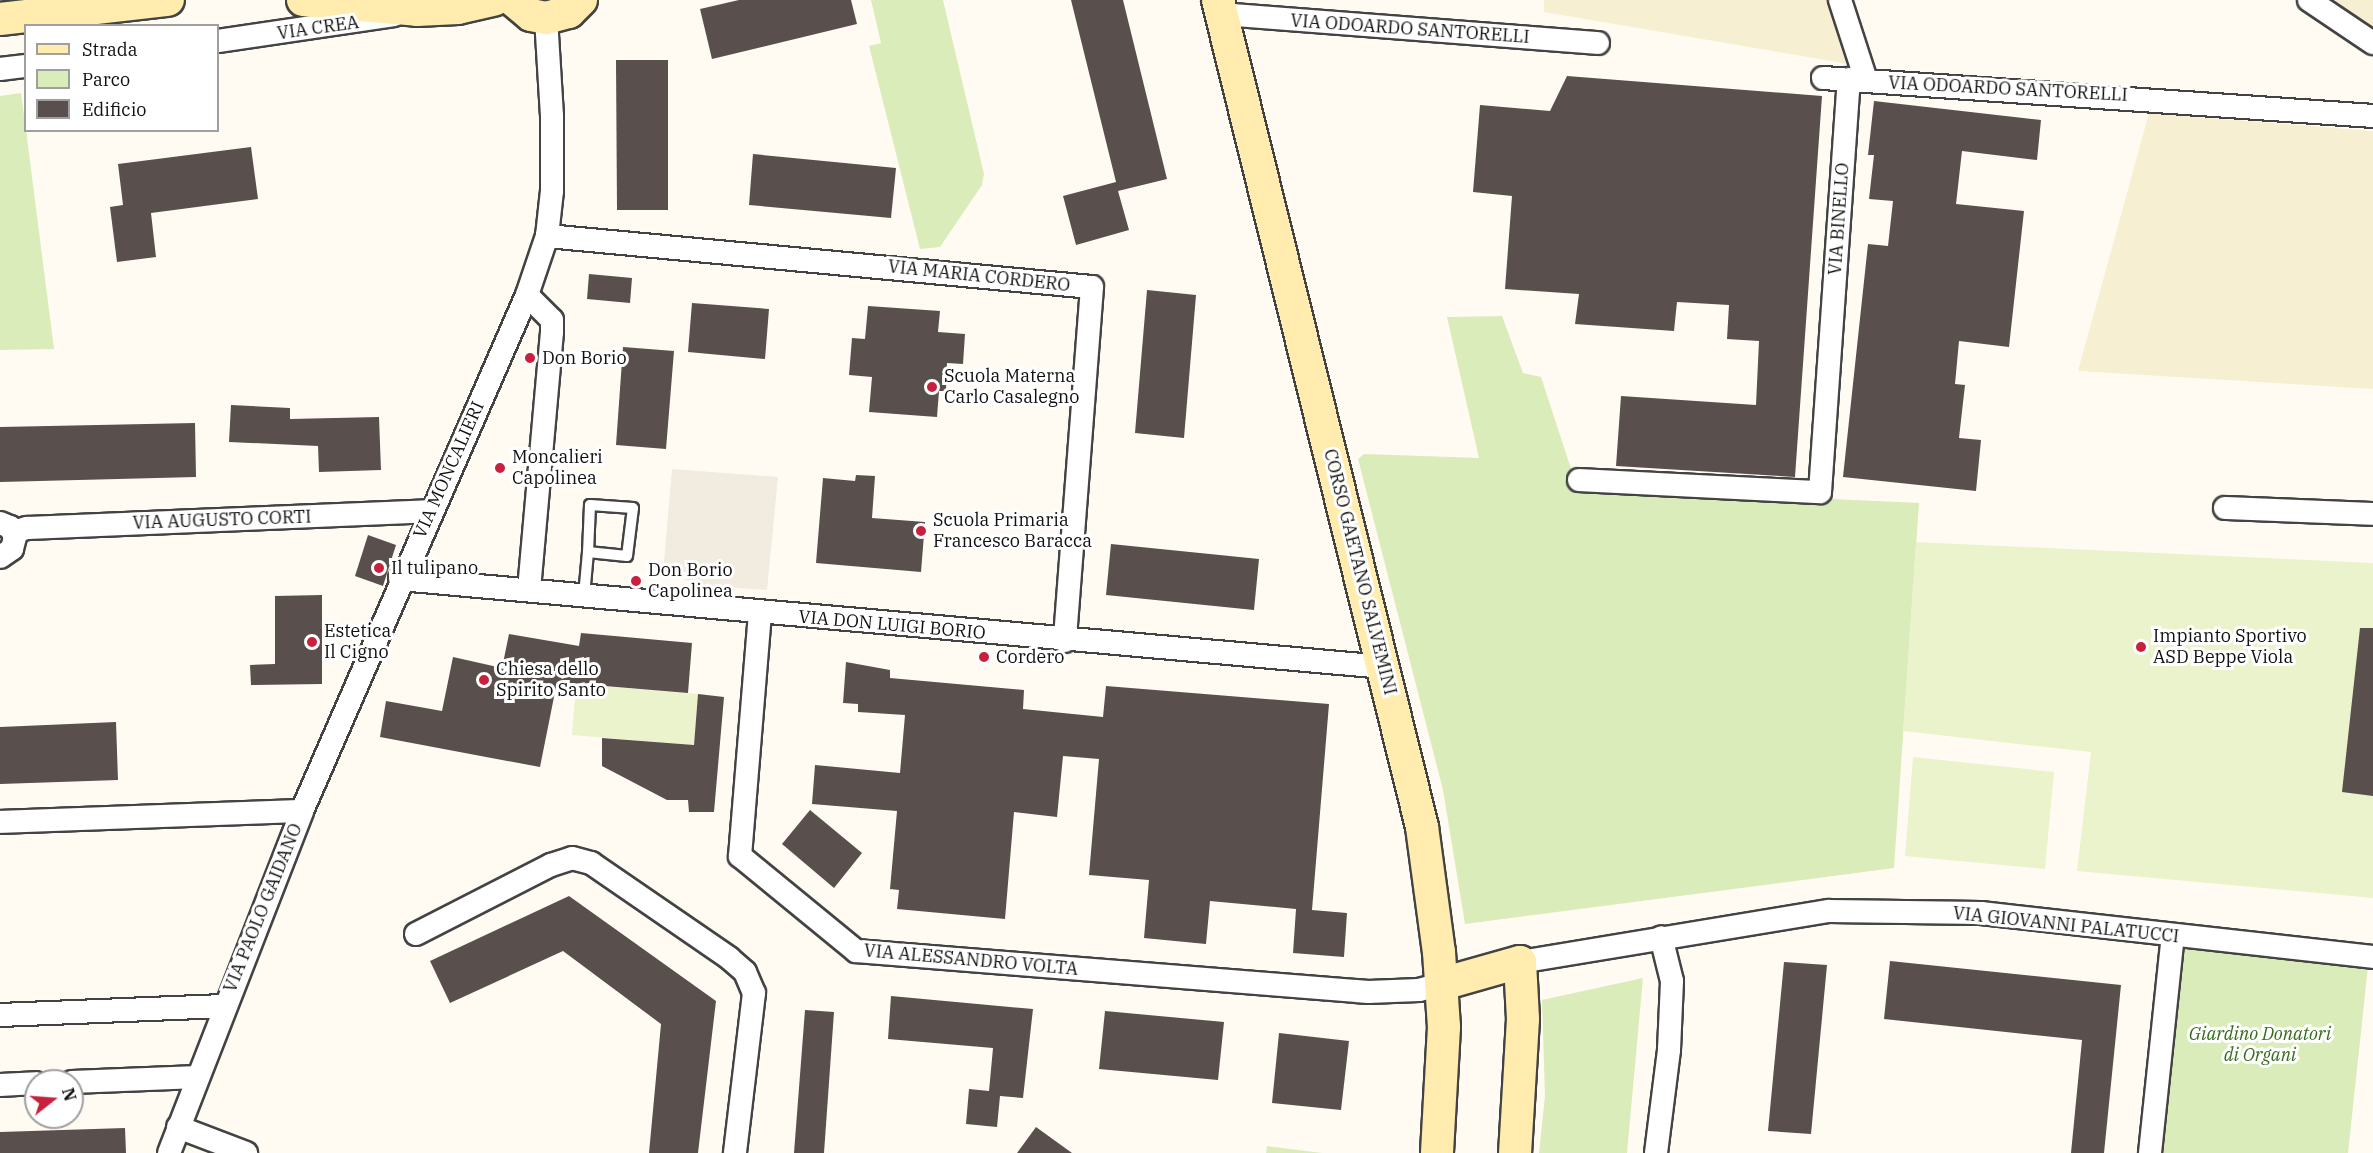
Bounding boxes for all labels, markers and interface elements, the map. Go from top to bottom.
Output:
street label: VIA ODOARDO SANTORELLI [1290,10,1530,48]
street label: VIA CREA [276,12,360,44]
legend [24,24,219,132]
text: Strada [82,38,138,61]
text: Parco [82,68,130,91]
street label: VIA ODOARDO SANTORELLI [1888,72,2128,106]
text: Edificio [82,98,146,121]
street label: VIA BINELLO [1824,162,1854,276]
street label: VIA MARIA CORDERO [887,256,1071,296]
place label: Don Borio [542,347,627,369]
marker: Don Borio [523,351,537,365]
place label: Scuola Materna Carlo Casalegno [944,366,1079,409]
marker: Scuola Materna Carlo Casalegno [925,380,939,394]
street label: VIA MONCALIERI [409,398,489,542]
place label: Moncalieri Capolinea [512,447,603,490]
street label: CORSO GAETANO SALVEMINI [1319,447,1401,697]
marker: Moncalieri Capolinea [493,461,507,475]
street label: VIA AUGUSTO CORTI [132,506,312,534]
place label: Scuola Primaria Francesco Baracca [933,510,1092,552]
marker: Scuola Primaria Francesco Baracca [914,524,928,538]
place label: Il tulipano [391,557,478,579]
place label: Don Borio Capolinea [648,560,733,602]
marker: Il tulipano [372,561,386,575]
marker: Don Borio Capolinea [629,574,643,588]
street label: VIA DON LUIGI BORIO [798,606,986,644]
place label: Estetica Il Cigno [324,621,391,664]
place label: Impianto Sportivo ASD Beppe Viola [2153,626,2307,668]
marker: Estetica Il Cigno [305,635,319,649]
marker: Impianto Sportivo ASD Beppe Viola [2134,640,2148,654]
place label: Cordero [996,646,1064,668]
marker: Cordero [977,650,991,664]
place label: Chiesa dello Spirito Santo [496,659,606,702]
marker: Chiesa dello Spirito Santo [477,673,491,687]
street label: VIA PAOLO GAIDANO [219,820,307,996]
street label: VIA GIOVANNI PALATUCCI [1952,902,2180,948]
street label: VIA ALESSANDRO VOLTA [863,940,1079,980]
park label: Giardino Donatori di Organi [2189,1024,2331,1066]
north arrow [24,1069,84,1129]
text: N [58,1085,81,1103]

